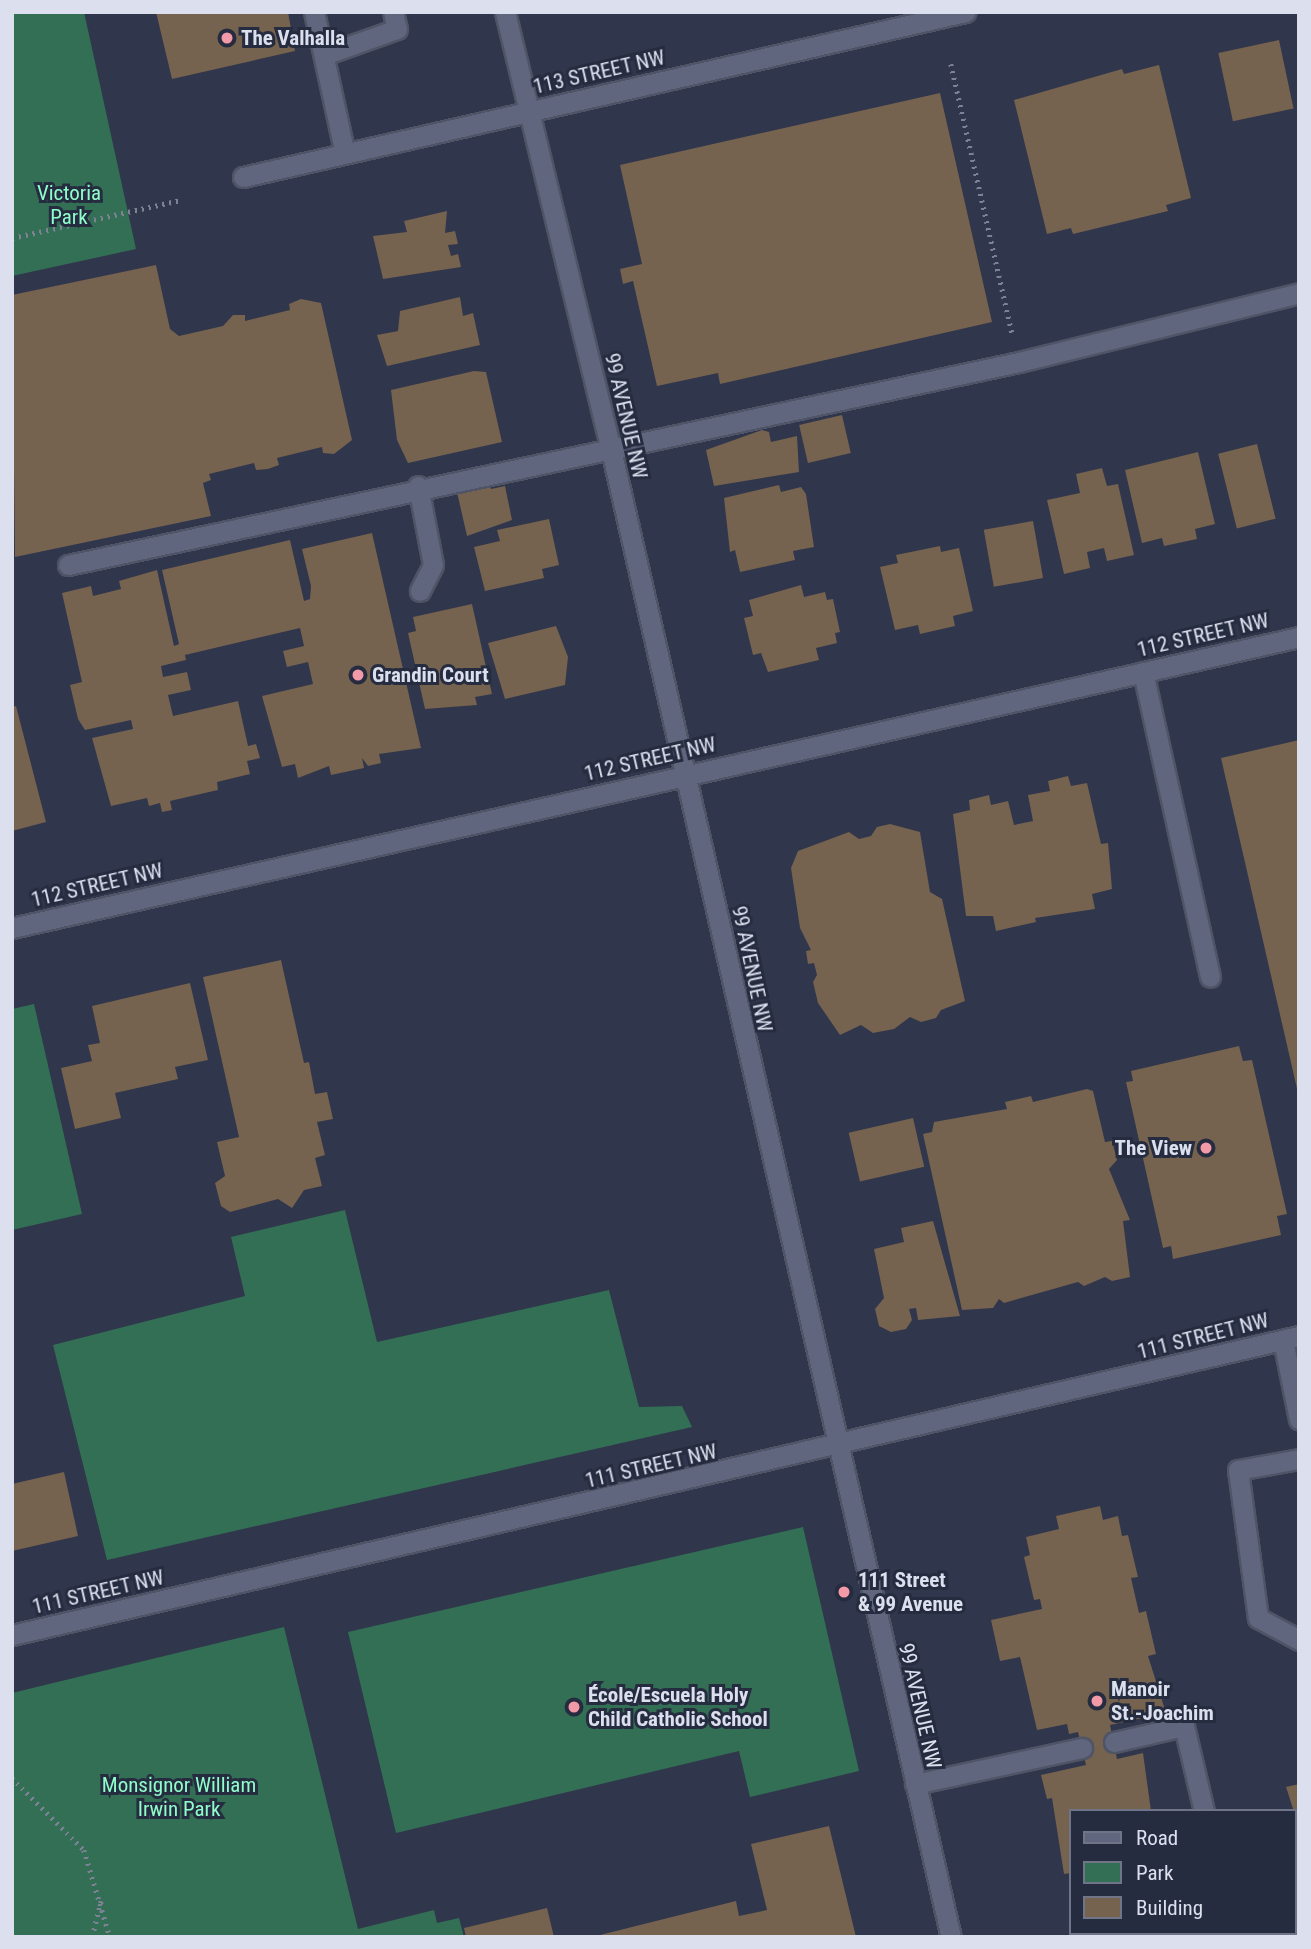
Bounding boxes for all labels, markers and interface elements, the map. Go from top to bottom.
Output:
place label: The Valhalla [241,25,345,51]
marker: The Valhalla [219,30,235,46]
street label: 113 STREET NW [531,45,667,99]
park label: Victoria Park [37,180,101,230]
street label: 99 AVENUE NW [599,351,653,481]
street label: 112 STREET NW [1135,608,1271,662]
place label: Grandin Court [372,662,489,688]
marker: Grandin Court [350,667,366,683]
street label: 112 STREET NW [582,732,718,786]
street label: 112 STREET NW [29,858,165,912]
street label: 99 AVENUE NW [726,904,778,1034]
place label: The View [1115,1135,1192,1161]
marker: The View [1198,1140,1214,1156]
street label: 111 STREET NW [1135,1307,1271,1365]
street label: 111 STREET NW [583,1439,719,1493]
street label: 111 STREET NW [30,1565,166,1619]
place label: 111 Street & 99 Avenue [858,1567,963,1617]
marker: 111 Street & 99 Avenue [836,1584,852,1600]
street label: 99 AVENUE NW [893,1641,947,1771]
place label: Manoir St.-Joachim [1111,1676,1214,1726]
place label: École/Escuela Holy Child Catholic School [588,1682,768,1732]
marker: Manoir St.-Joachim [1089,1693,1105,1709]
marker: École/Escuela Holy Child Catholic School [566,1699,582,1715]
park label: Monsignor William Irwin Park [102,1772,256,1822]
legend [1070,1809,1297,1935]
text: Road [1136,1826,1178,1850]
text: Park [1136,1861,1173,1885]
text: Building [1136,1896,1203,1920]

